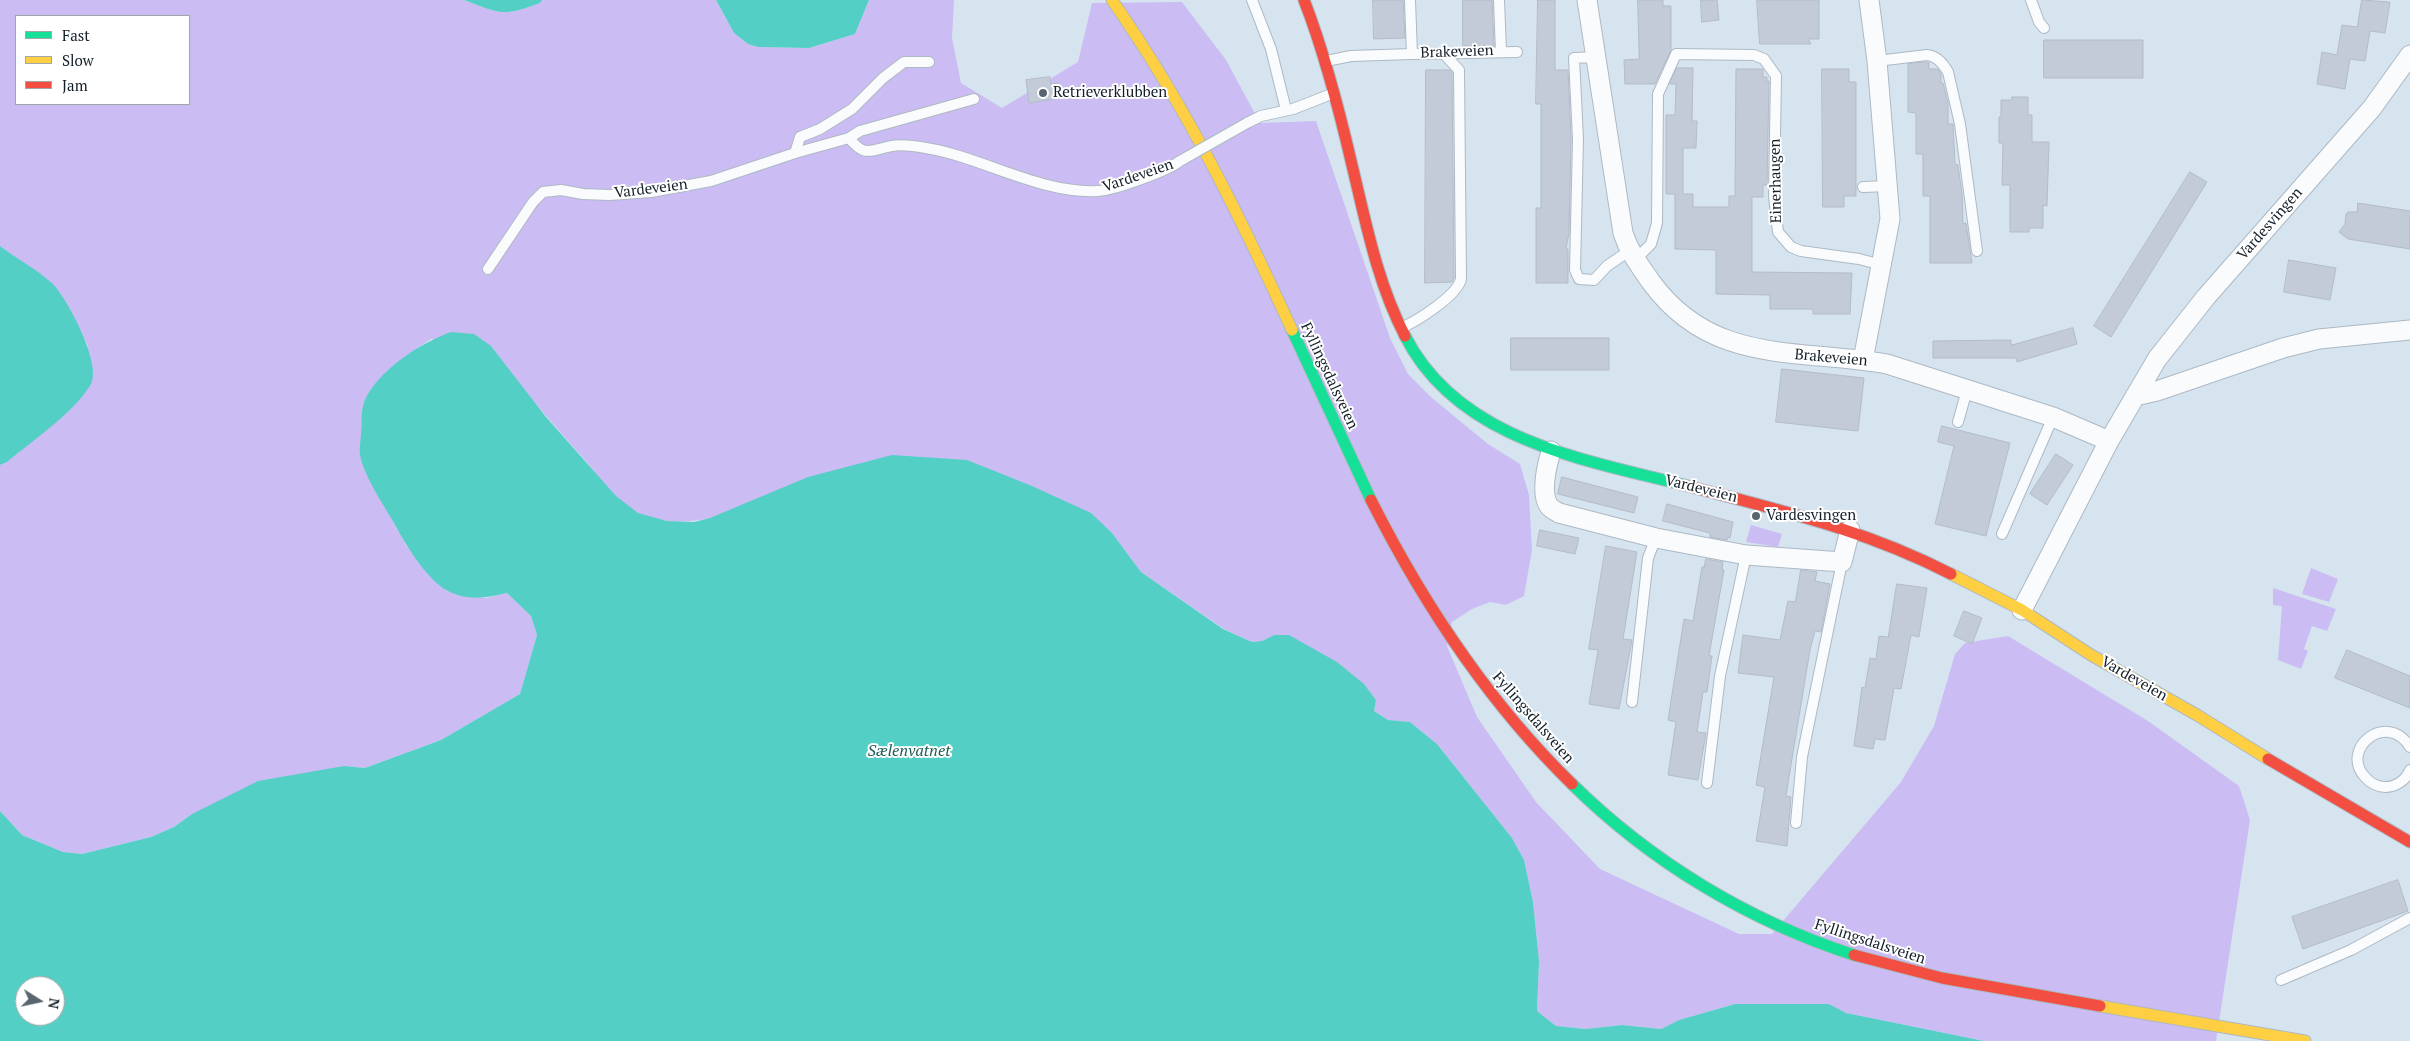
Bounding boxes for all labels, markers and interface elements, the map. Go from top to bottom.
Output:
legend [15,15,190,105]
text: Fast [62,25,90,45]
street label: Brakeveien [1420,42,1494,62]
text: Slow [62,50,94,70]
text: Jam [62,75,88,95]
place label: Retrieverklubben [1053,84,1167,102]
marker: Retrieverklubben [1037,87,1049,99]
street label: Einerhaugen [1766,138,1786,224]
street label: Vardeveien [1100,155,1176,197]
street label: Vardeveien [613,176,689,202]
street label: Vardesvingen [2234,184,2306,264]
street label: Fyllingsdalsveien [1296,320,1362,432]
street label: Brakeveien [1794,346,1868,370]
street label: Vardeveien [1663,471,1739,507]
place label: Vardesvingen [1766,507,1856,525]
marker: Vardesvingen [1750,510,1762,522]
street label: Vardeveien [2098,653,2170,705]
street label: Fyllingsdalsveien [1488,669,1578,767]
water label: Sælenvatnet [867,741,951,761]
street label: Fyllingsdalsveien [1812,916,1928,968]
north arrow [15,976,65,1026]
text: N [44,997,65,1010]

